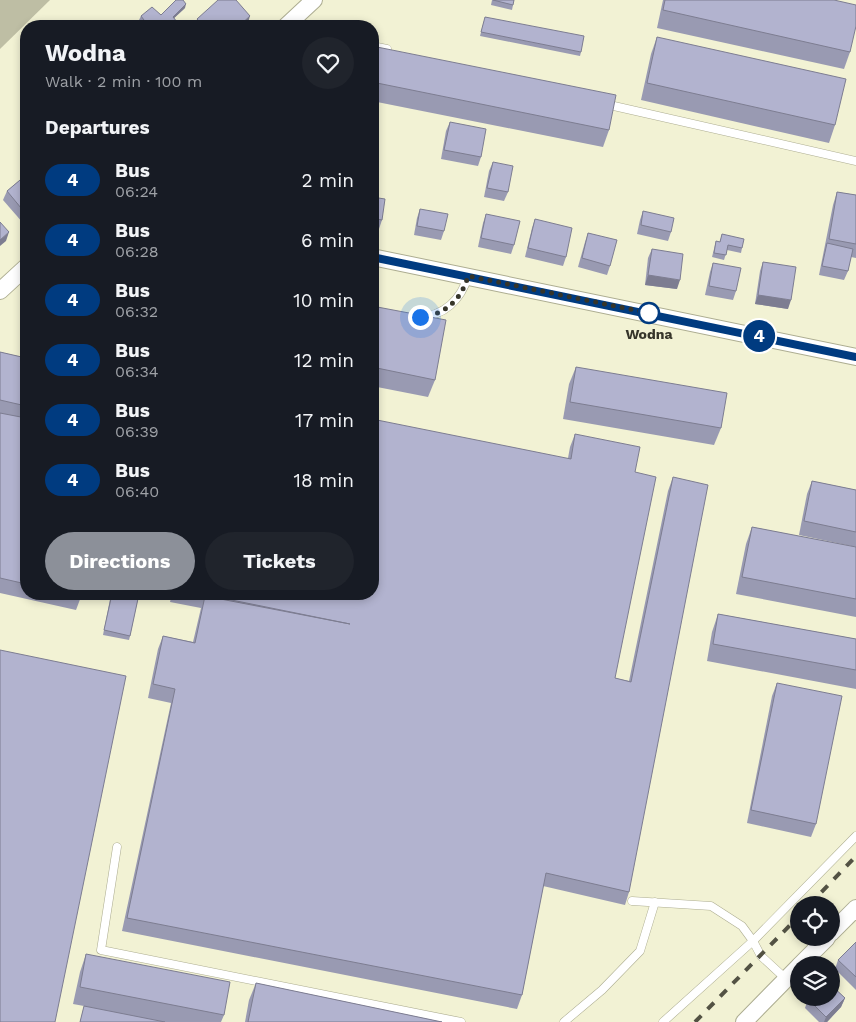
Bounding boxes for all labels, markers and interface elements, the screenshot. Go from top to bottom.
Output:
button: heart [302,37,354,89]
text: Wodna [45,39,126,67]
text: Walk · 2 min · 100 m [45,72,202,91]
text: Departures [45,116,150,139]
text: Bus [115,159,150,182]
text: 4 [67,169,78,190]
text: 2 min [302,169,354,192]
text: 06:24 [115,182,158,201]
text: Bus [115,219,150,242]
text: 4 [67,229,78,250]
text: 6 min [301,229,354,252]
text: 06:28 [115,242,159,261]
text: Bus [115,279,150,302]
text: 4 [67,289,78,310]
text: 10 min [293,289,354,312]
text: 06:32 [115,302,158,321]
marker: Wodna [638,302,660,324]
your location [408,305,433,330]
line badge: 4 [743,320,775,352]
text: 4 [753,325,765,346]
place label: Wodna [625,326,673,342]
text: Bus [115,339,150,362]
text: 4 [67,349,78,370]
text: 12 min [294,349,354,372]
text: 06:34 [115,362,159,381]
text: Bus [115,399,150,422]
text: 4 [67,409,78,430]
text: 17 min [295,409,354,432]
text: 06:39 [115,422,159,441]
text: Bus [115,459,150,482]
text: 4 [67,469,78,490]
text: 18 min [293,469,354,492]
text: 06:40 [115,482,159,501]
button: Directions [45,532,195,590]
button: Tickets [205,532,354,590]
map controls [790,896,840,1006]
button: locate [790,896,840,946]
button: layers [790,956,840,1006]

